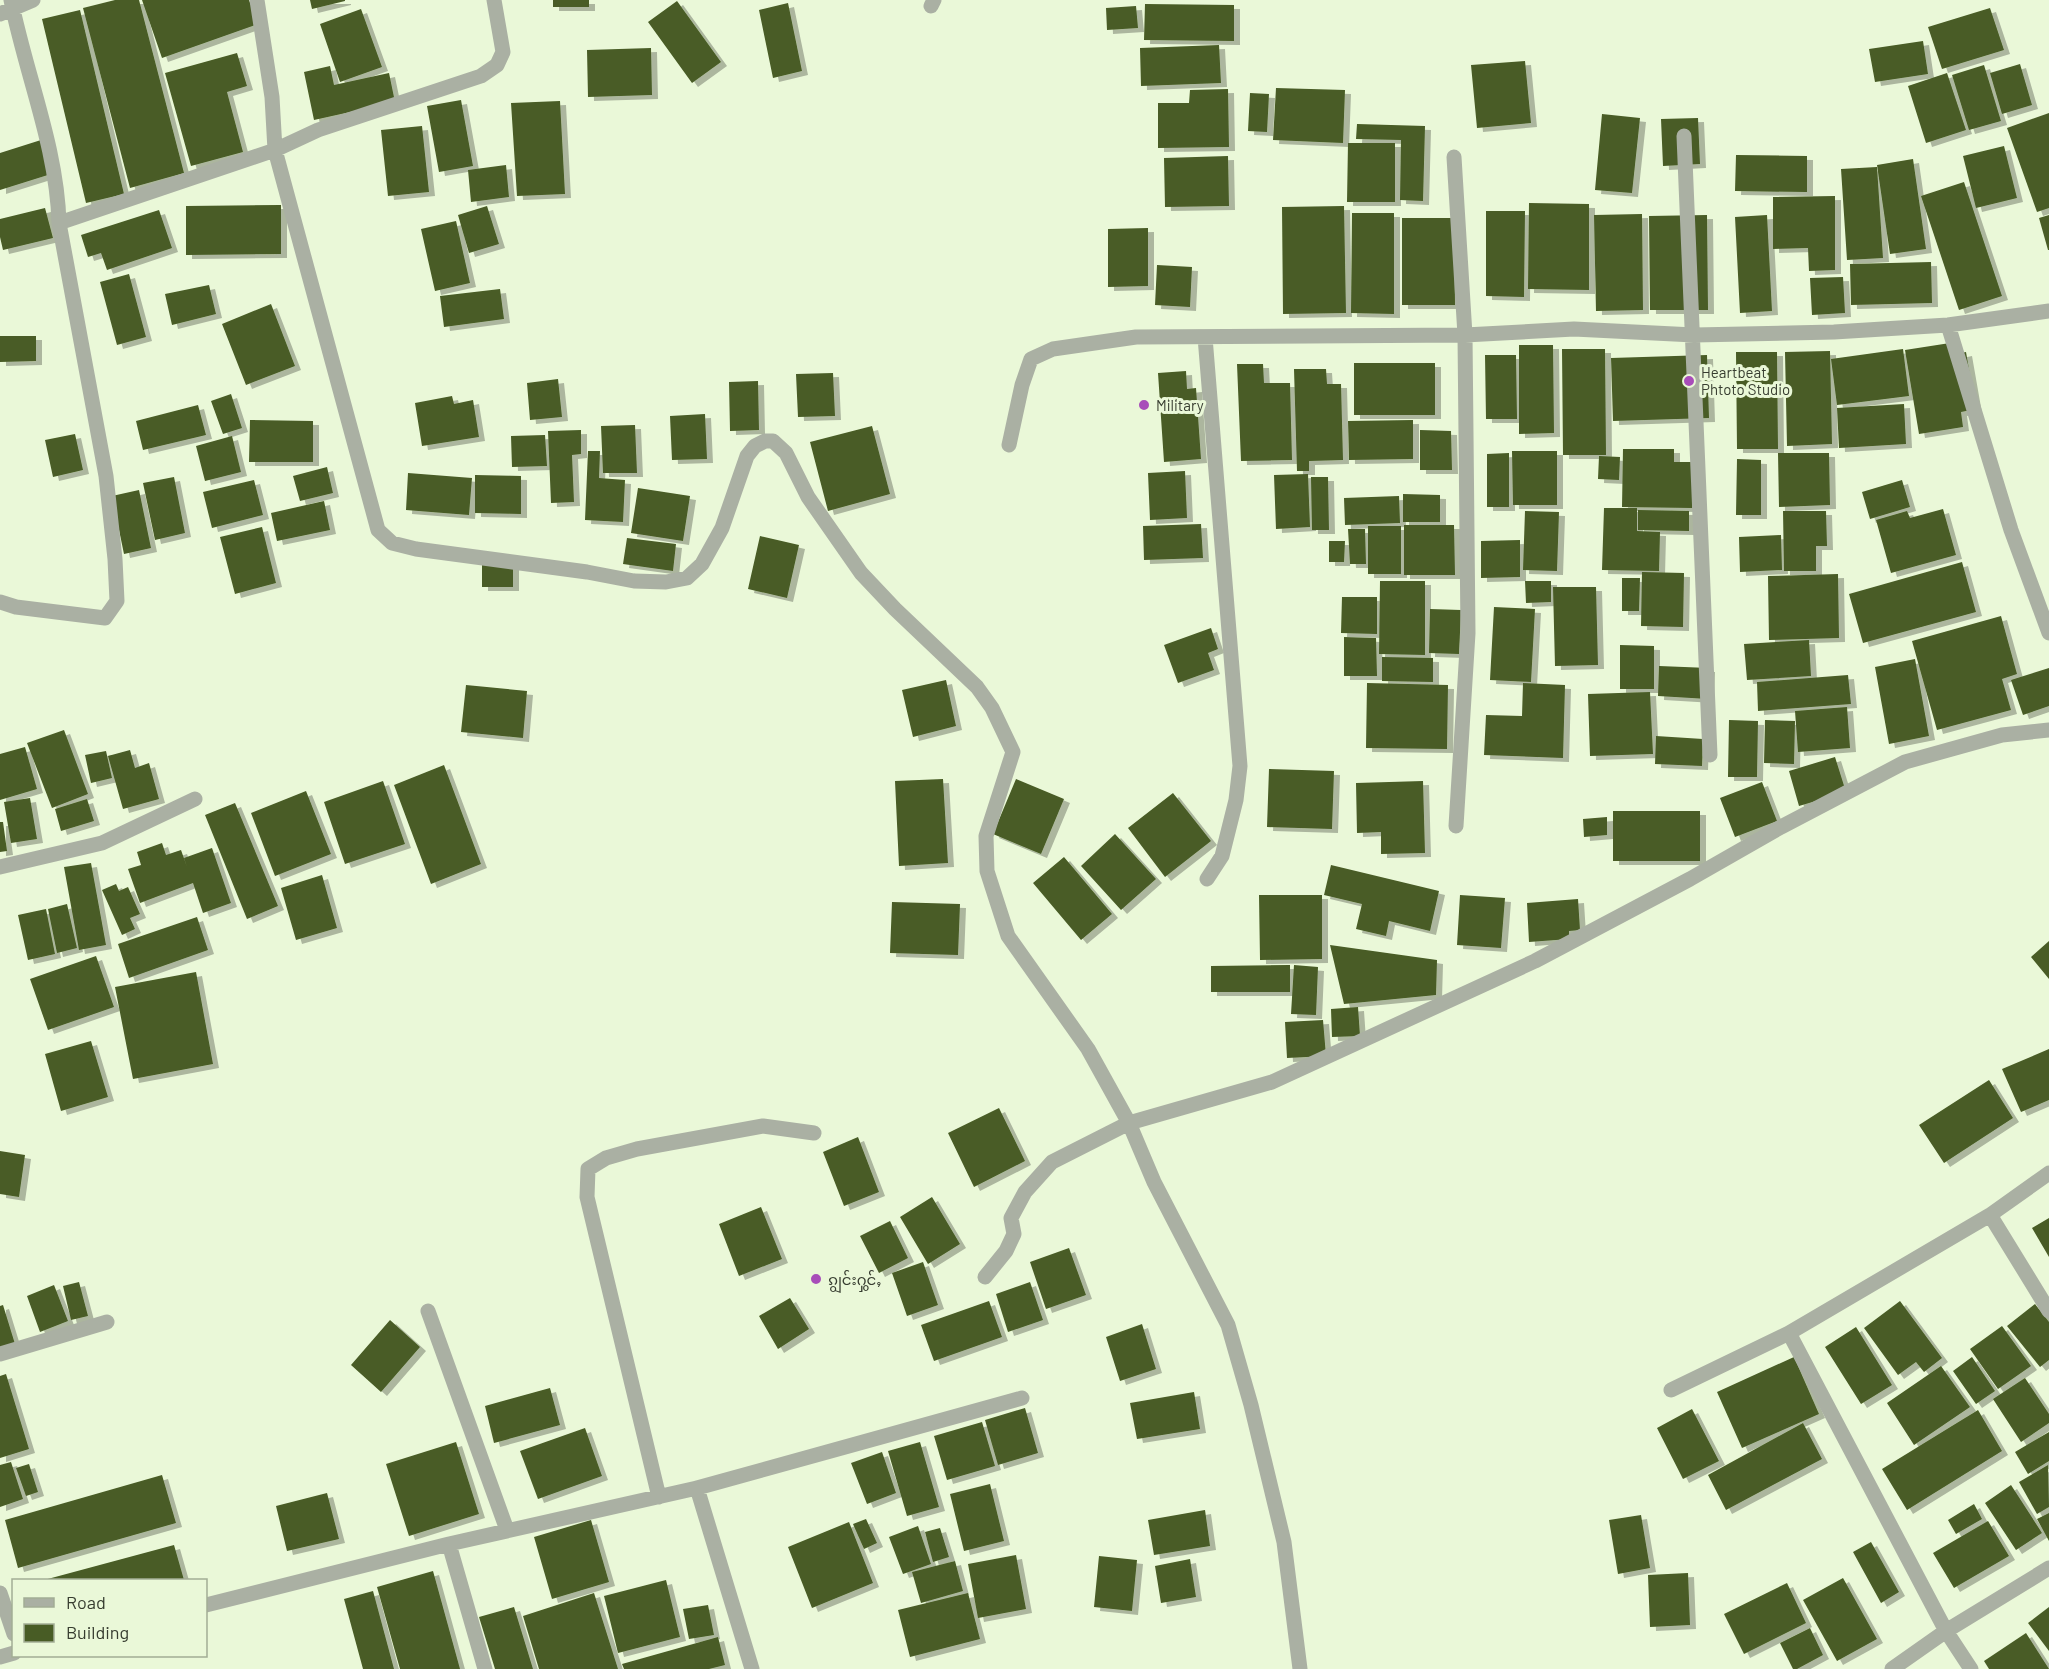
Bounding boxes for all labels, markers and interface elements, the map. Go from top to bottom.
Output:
place label: Heartbeat Phtoto Studio [1701,363,1790,398]
marker: Heartbeat Phtoto Studio [1682,374,1696,388]
place label: Military [1156,396,1204,414]
marker: Military [1137,398,1151,412]
place label: ၵျွင်းႁွင်ႇ [828,1270,882,1293]
marker: ၵျွင်းႁွင်ႇ [809,1272,823,1286]
legend [12,1579,207,1657]
text: Road [66,1591,106,1613]
text: Building [66,1621,129,1643]

